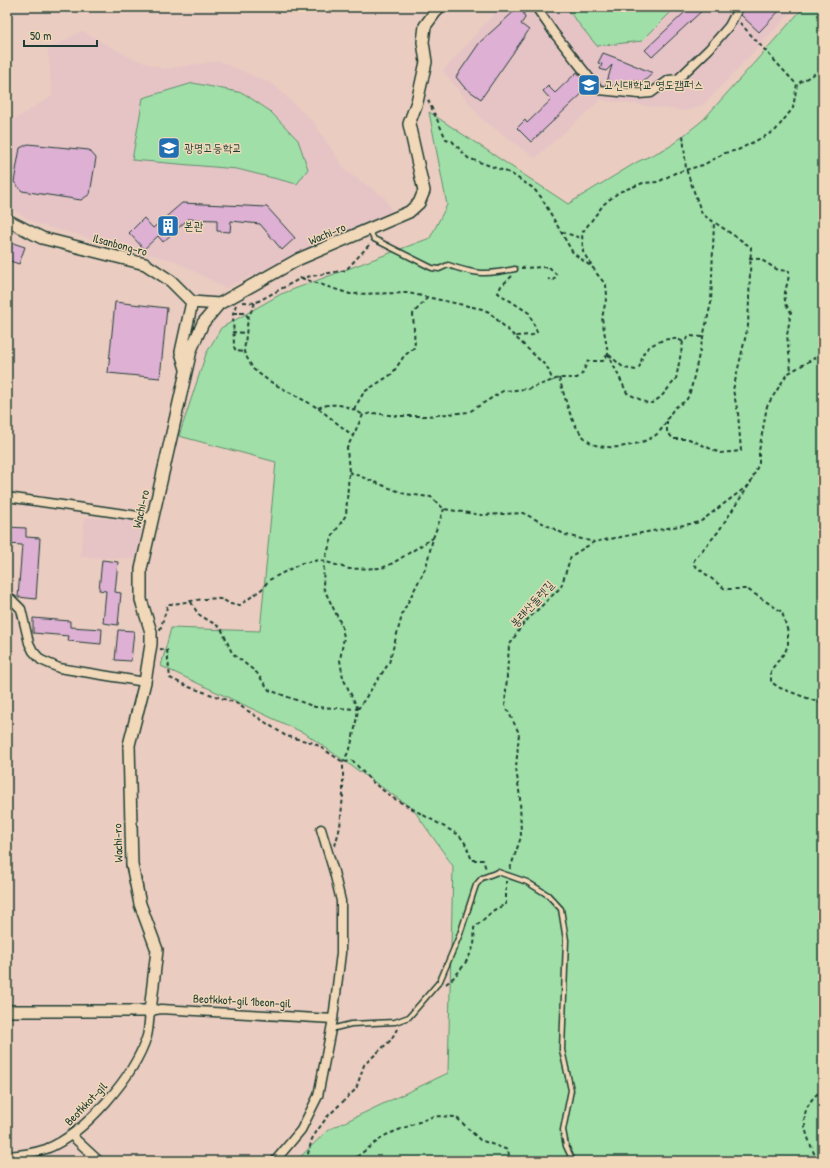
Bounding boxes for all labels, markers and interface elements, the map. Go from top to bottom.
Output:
scale bar [24,22,97,48]
text: 50 m [30,27,51,44]
school or university icon: 고신대학교 영도캠퍼스 [576,72,602,98]
place label: 고신대학교 영도캠퍼스 [604,76,703,93]
school or university icon: 광명고등학교 [156,135,182,161]
place label: 광명고등학교 [184,139,242,156]
building icon: 본관 [155,213,181,239]
place label: 본관 [184,217,204,234]
street label: Wachi-ro [306,218,348,249]
street label: Ilsanbong-ro [91,229,149,260]
street label: Wachi-ro [128,488,153,530]
street label: 봉래산둘렛길 [506,576,558,631]
street label: Wachi-ro [108,823,127,863]
street label: Beotkkot-gil 1beon-gil [193,989,292,1012]
street label: Beotkkot-gil [60,1077,111,1129]

